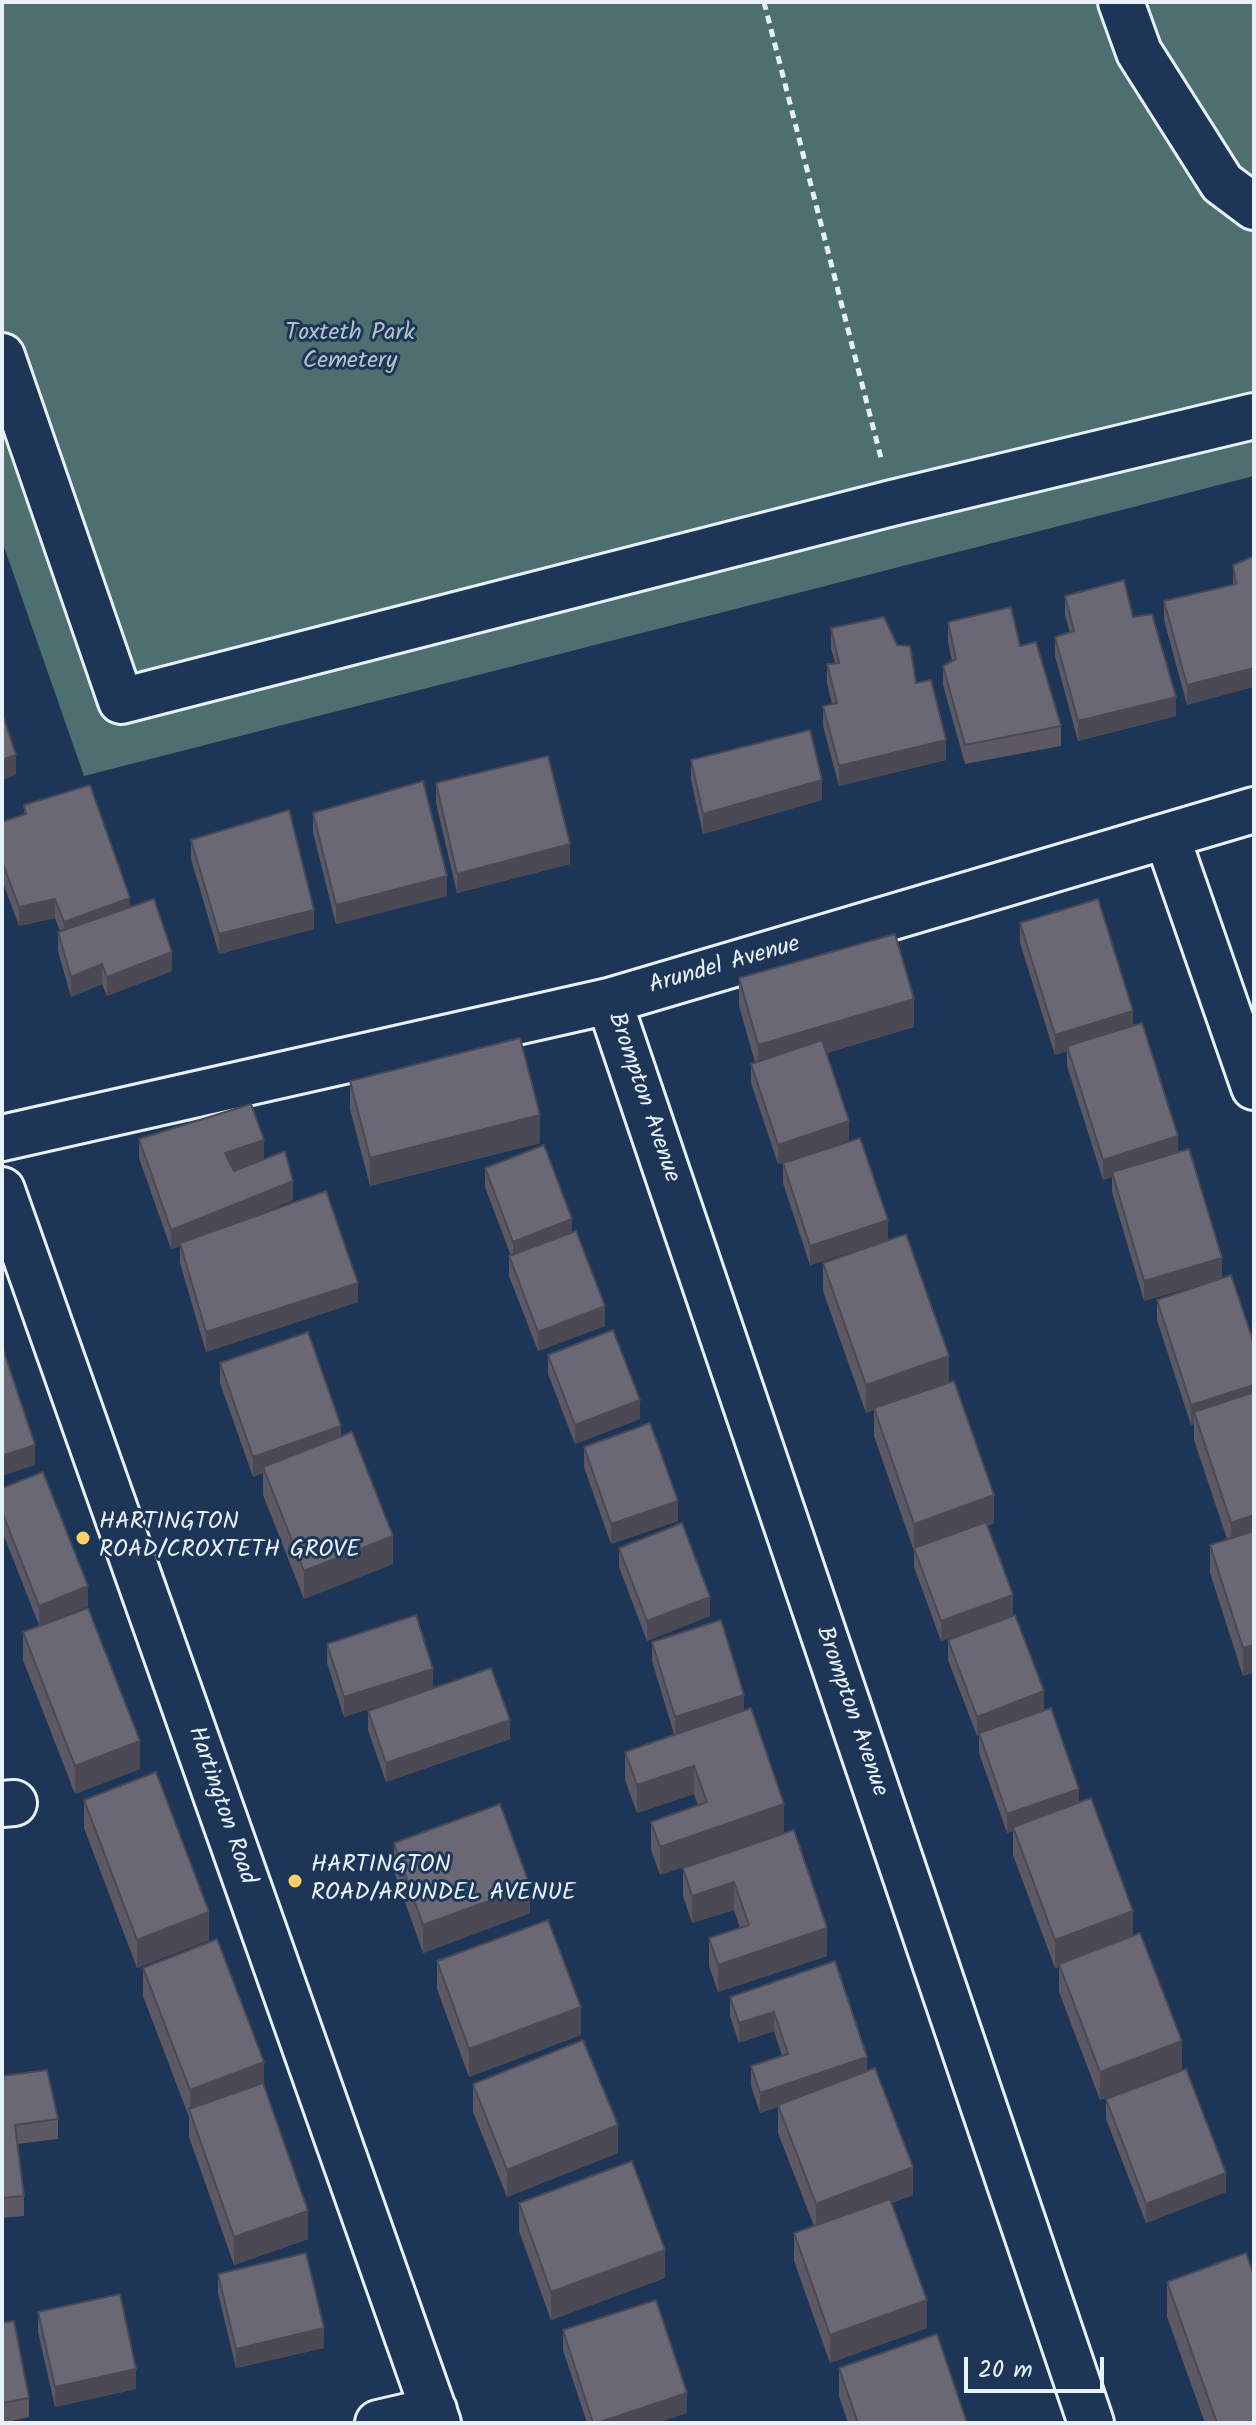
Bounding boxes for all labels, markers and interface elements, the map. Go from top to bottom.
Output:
park label: Toxteth Park Cemetery [285,321,415,377]
street label: Arundel Avenue [646,932,804,1002]
street label: Brompton Avenue [599,1009,685,1187]
place label: HARTINGTON ROAD/CROXTETH GROVE [99,1510,360,1566]
marker: HARTINGTON ROAD/CROXTETH GROVE [74,1529,92,1547]
street label: Brompton Avenue [807,1623,893,1801]
street label: Hartington Road [179,1723,261,1889]
place label: HARTINGTON ROAD/ARUNDEL AVENUE [311,1853,576,1909]
marker: HARTINGTON ROAD/ARUNDEL AVENUE [286,1872,304,1890]
scale bar [968,2341,1108,2391]
text: 20 m [978,2351,1033,2390]

